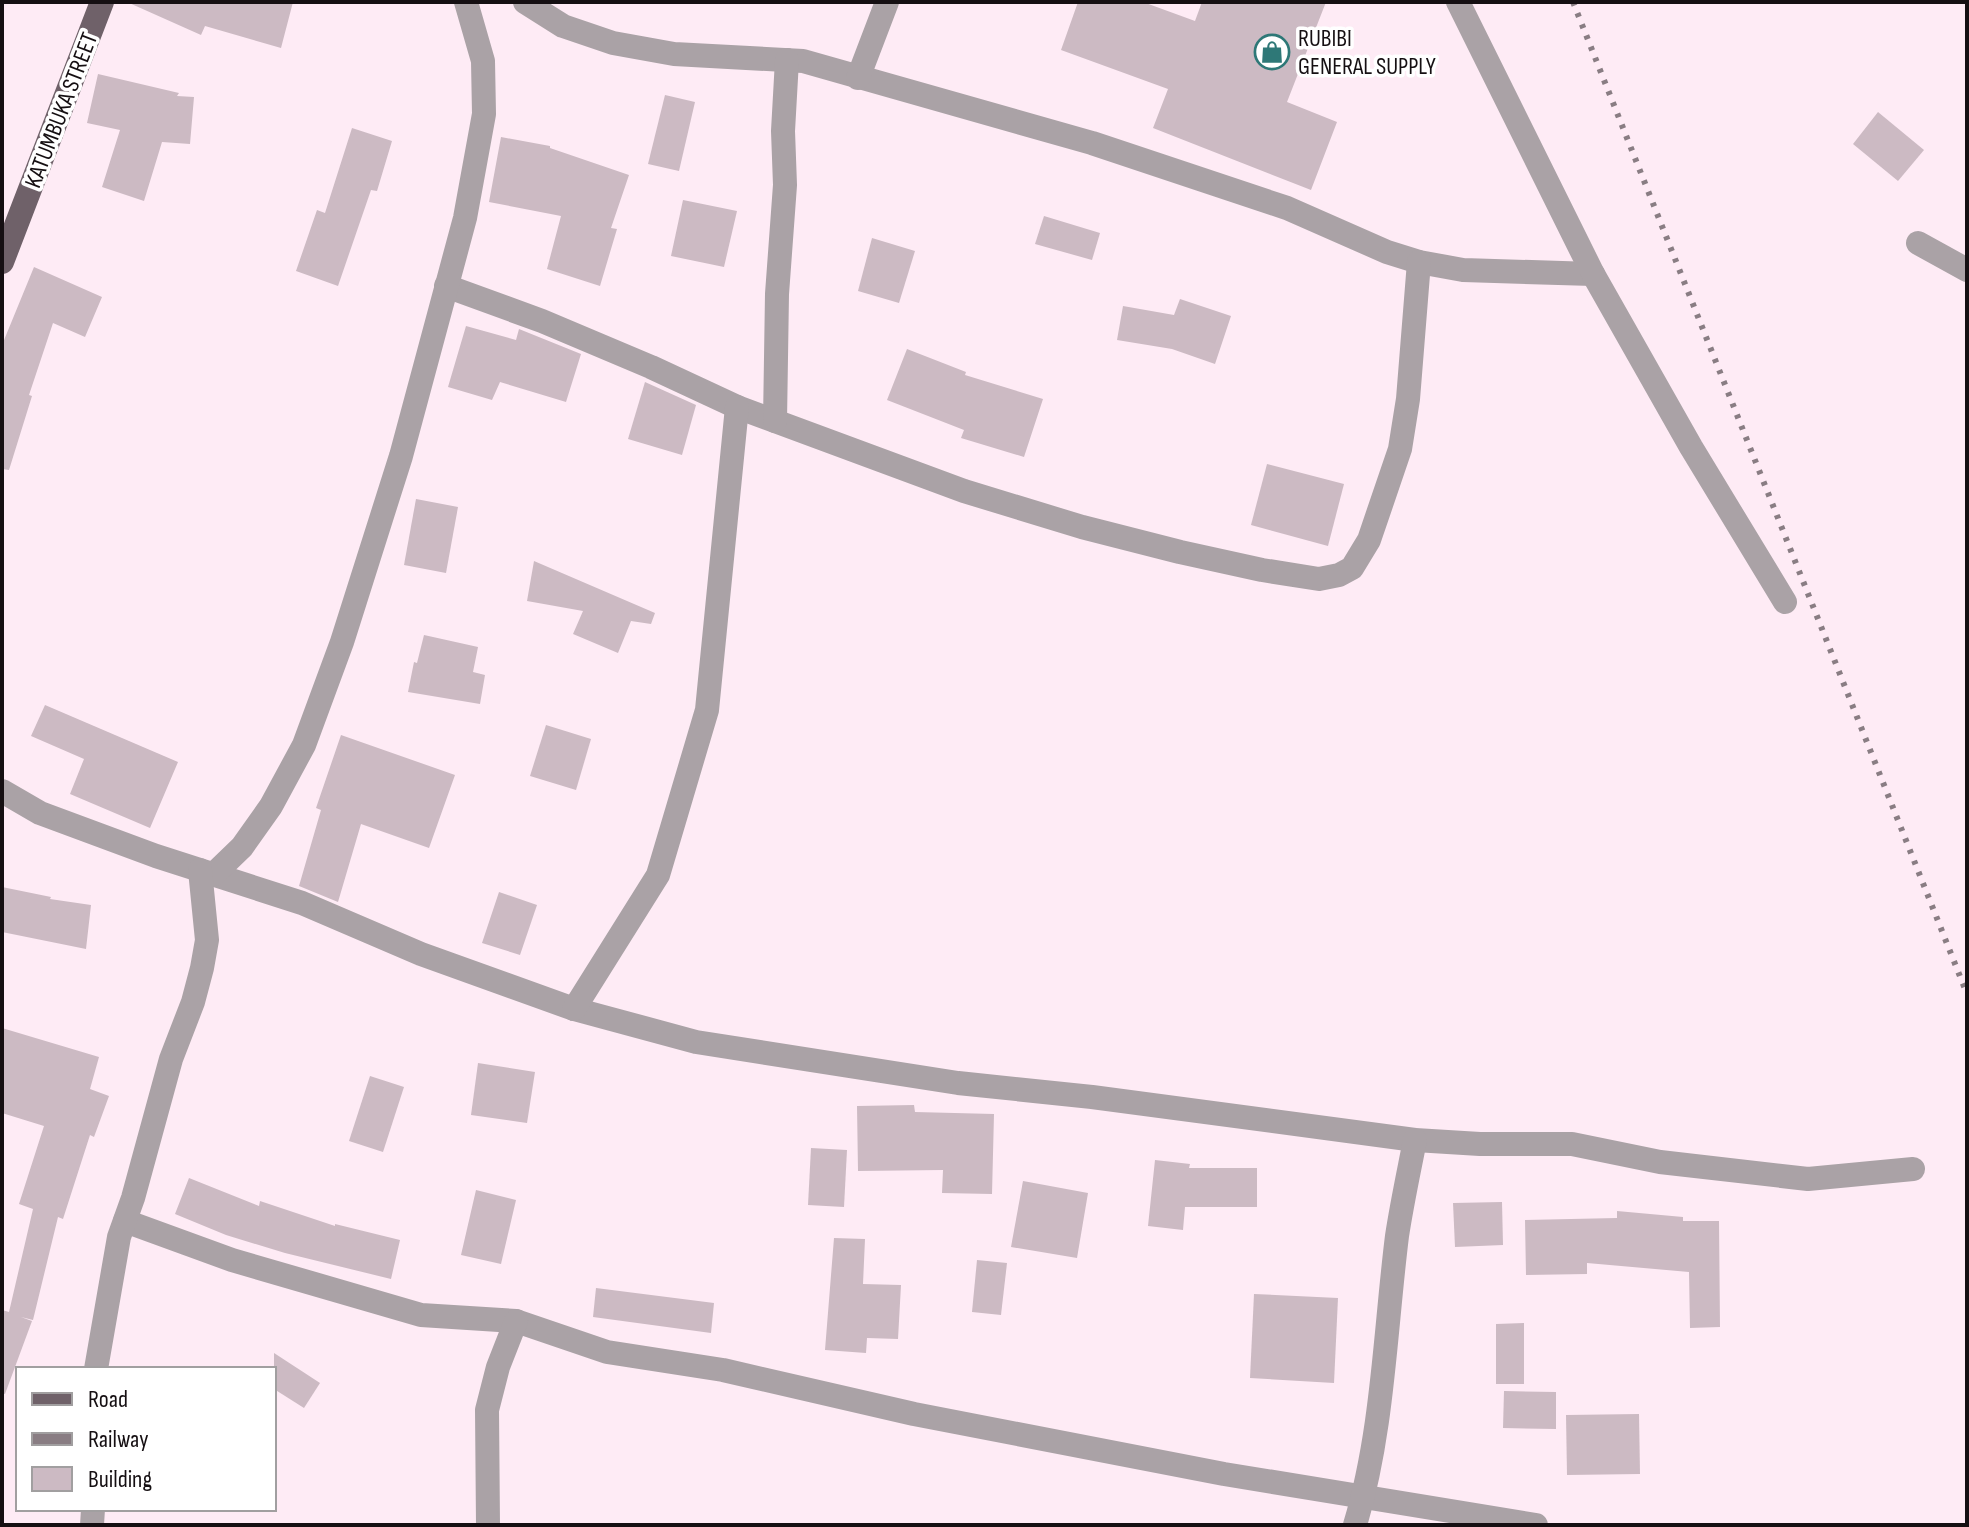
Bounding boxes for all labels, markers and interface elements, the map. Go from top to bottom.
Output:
place label: RUBIBI GENERAL SUPPLY [1298,24,1436,81]
street label: KATUMBUKA STREET [19,28,104,192]
shop icon: RUBIBI GENERAL SUPPLY [1253,33,1291,71]
legend [16,1367,276,1511]
text: Road [88,1385,128,1414]
text: Railway [88,1425,148,1454]
text: Building [88,1465,152,1494]

